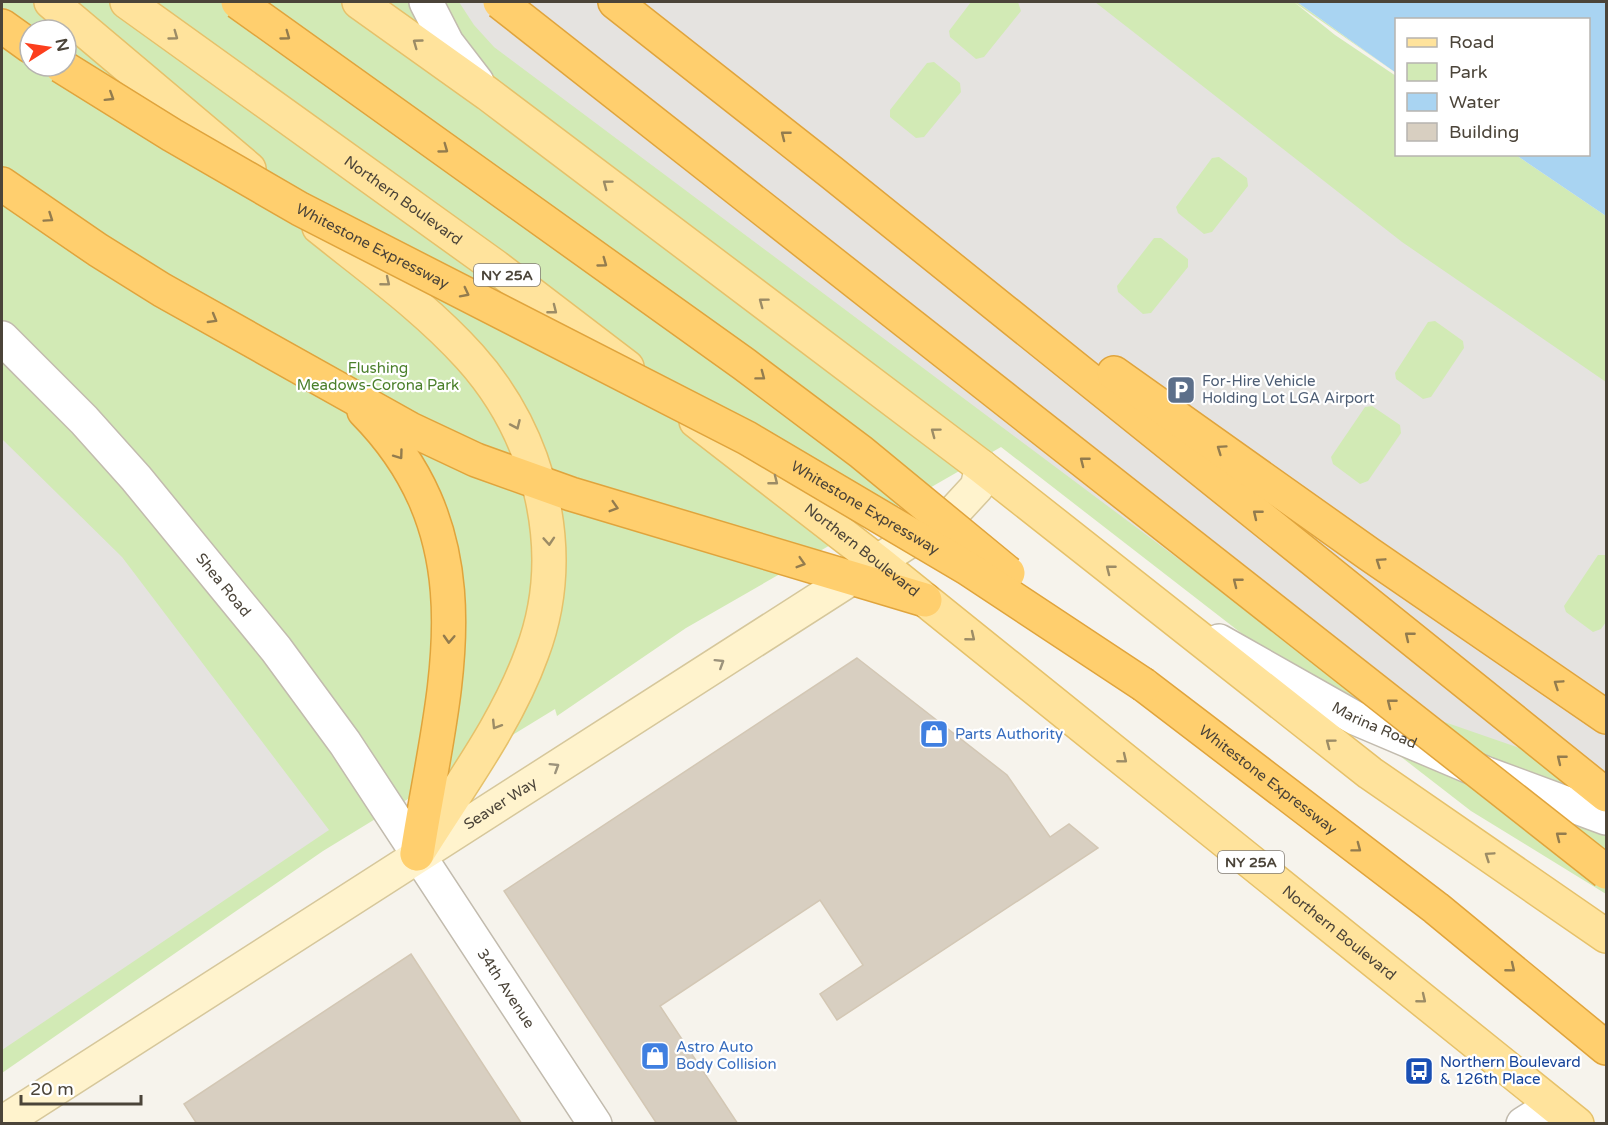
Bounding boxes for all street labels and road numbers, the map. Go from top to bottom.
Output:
street label: Northern Boulevard [341,152,466,249]
street label: Whitestone Expressway [293,200,452,293]
road number: NY 25A [474,264,540,286]
street label: Whitestone Expressway [788,457,943,559]
street label: Northern Boulevard [801,499,923,601]
street label: Shea Road [192,549,255,620]
street label: Marina Road [1329,698,1420,752]
street label: Whitestone Expressway [1195,721,1341,838]
street label: Seaver Way [461,773,540,833]
road number: NY 25A [1218,851,1284,873]
street label: Northern Boulevard [1279,882,1400,984]
street label: 34th Avenue [473,945,539,1032]

